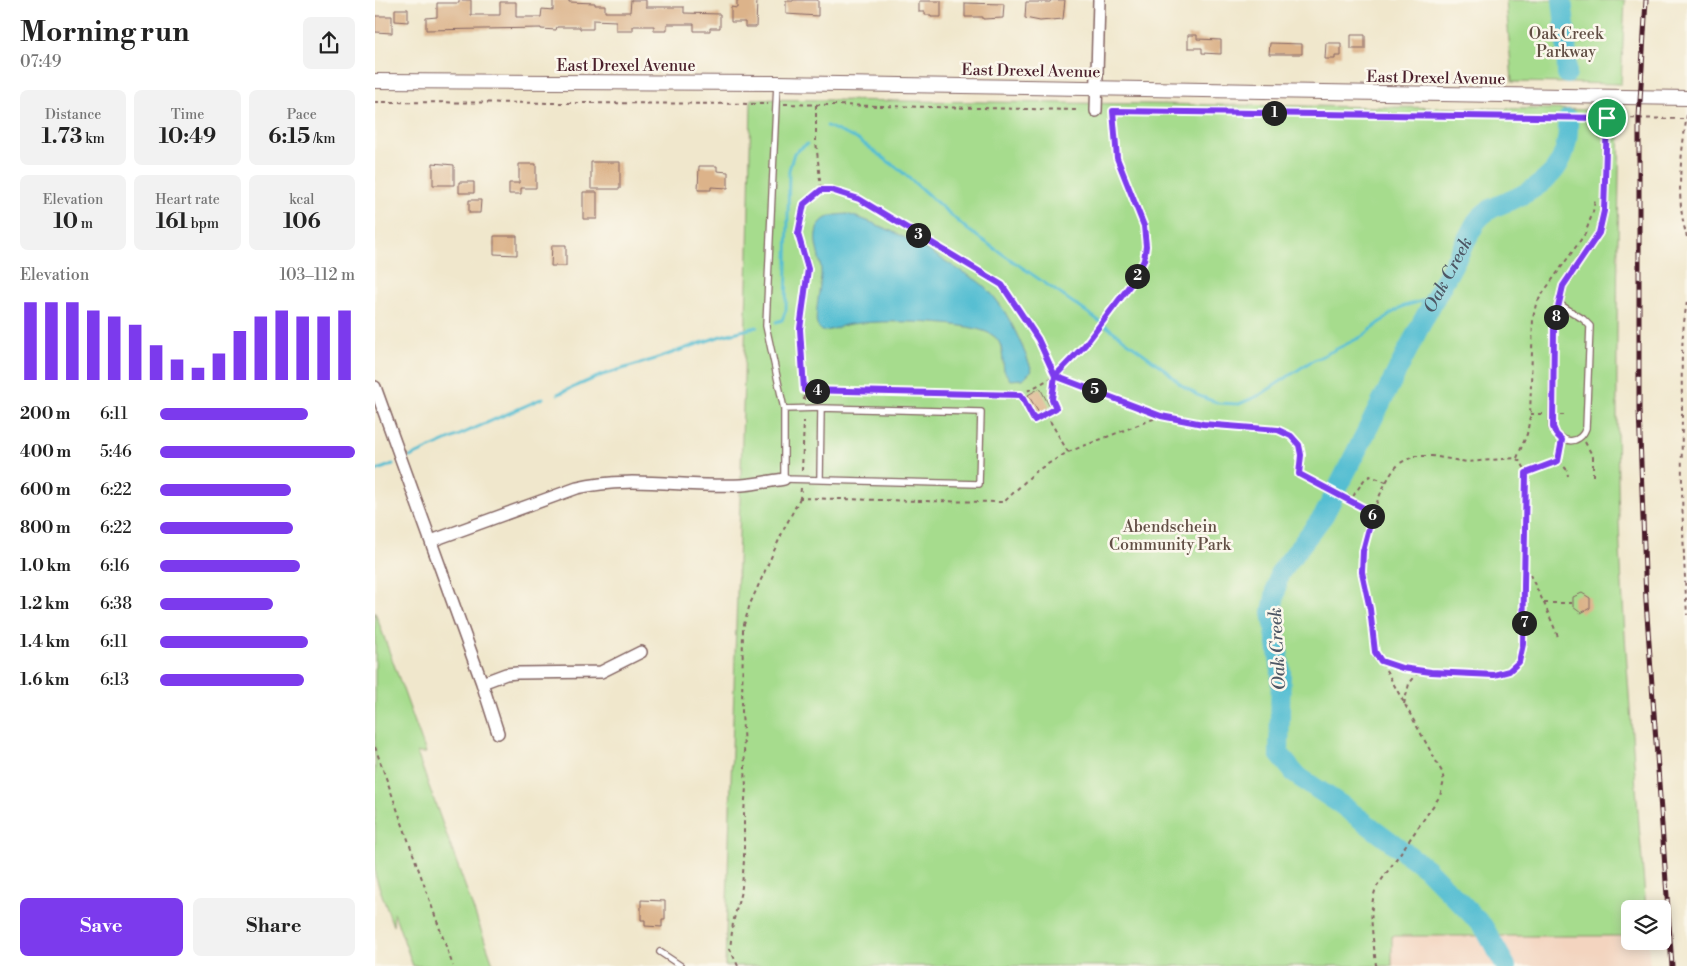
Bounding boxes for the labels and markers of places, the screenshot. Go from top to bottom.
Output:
pin [1586,97,1628,139]
pin: 1 [1261,100,1287,126]
pin: 3 [905,222,931,248]
pin: 2 [1125,264,1149,288]
pin: 8 [1543,304,1569,330]
pin: 4 [805,378,829,404]
pin: 5 [1081,378,1107,402]
pin: 6 [1359,504,1385,528]
pin: 7 [1511,610,1537,636]

